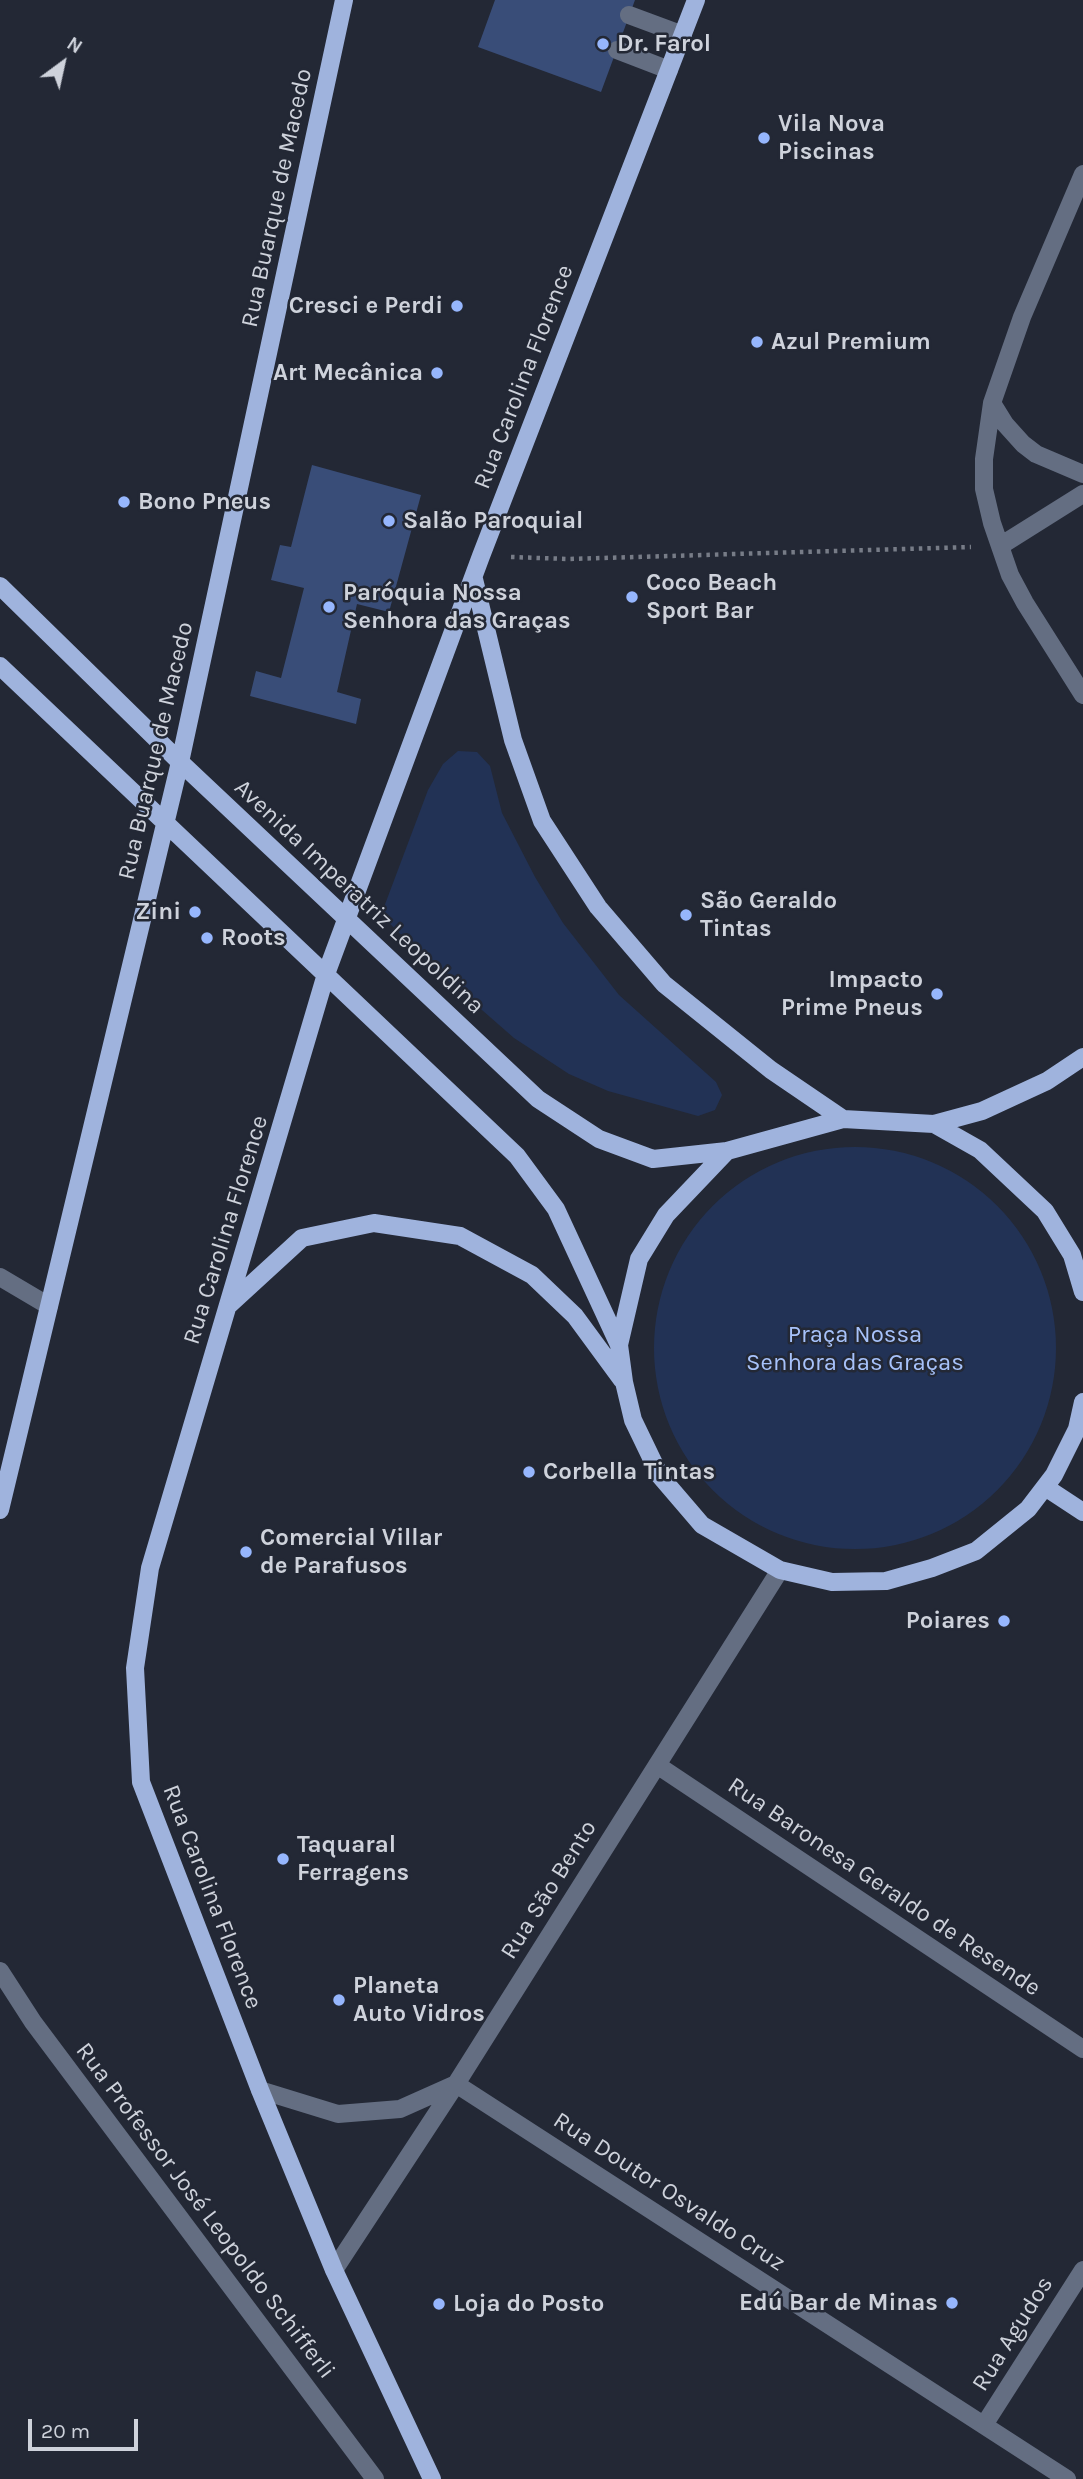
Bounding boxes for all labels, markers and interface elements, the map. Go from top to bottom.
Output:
north arrow [28,28,98,98]
place label: Dr. Farol [617,30,711,58]
text: N [63,32,86,58]
marker: Dr. Farol [595,36,611,52]
street label: Rua Buarque de Macedo [235,66,319,330]
place label: Vila Nova Piscinas [778,110,885,166]
marker: Vila Nova Piscinas [756,130,772,146]
street label: Rua Carolina Florence [468,261,580,493]
place label: Cresci e Perdi [289,292,443,320]
marker: Cresci e Perdi [449,298,465,314]
place label: Azul Premium [771,328,931,356]
marker: Azul Premium [749,334,765,350]
place label: Art Mecânica [273,359,423,387]
marker: Art Mecânica [429,365,445,381]
place label: Bono Pneus [138,488,271,516]
marker: Bono Pneus [116,494,132,510]
place label: Salão Paroquial [403,507,583,535]
marker: Salão Paroquial [381,513,397,529]
place label: Coco Beach Sport Bar [646,569,777,625]
place label: Paróquia Nossa Senhora das Graças [343,579,571,635]
marker: Coco Beach Sport Bar [624,589,640,605]
marker: Paróquia Nossa Senhora das Graças [321,599,337,615]
street label: Rua Buarque de Macedo [112,619,200,883]
street label: Avenida Imperatriz Leopoldina [228,773,490,1021]
place label: São Geraldo Tintas [700,887,837,943]
place label: Zini [135,898,181,926]
marker: Zini [187,904,203,920]
marker: São Geraldo Tintas [678,907,694,923]
place label: Roots [221,924,286,952]
marker: Roots [199,930,215,946]
place label: Impacto Prime Pneus [781,966,923,1022]
marker: Impacto Prime Pneus [929,986,945,1002]
street label: Rua Carolina Florence [177,1112,275,1348]
park label: Praça Nossa Senhora das Graças [746,1321,964,1377]
place label: Corbella Tintas [543,1458,715,1486]
marker: Corbella Tintas [521,1464,537,1480]
place label: Comercial Villar de Parafusos [260,1524,442,1580]
marker: Comercial Villar de Parafusos [238,1544,254,1560]
place label: Poiares [906,1607,990,1635]
marker: Poiares [996,1613,1012,1629]
street label: Rua Baronesa Geraldo de Resende [722,1771,1046,2003]
street label: Rua Carolina Florence [156,1781,268,2013]
street label: Rua São Bento [495,1815,603,1965]
place label: Taquaral Ferragens [297,1831,409,1887]
marker: Taquaral Ferragens [275,1851,291,1867]
place label: Planeta Auto Vidros [353,1972,485,2028]
marker: Planeta Auto Vidros [331,1992,347,2008]
street label: Rua Professor José Leopoldo Schifferli [69,2037,341,2385]
street label: Rua Doutor Osvaldo Cruz [548,2106,790,2278]
street label: Rua Agudos [966,2271,1060,2397]
place label: Edú Bar de Minas [739,2289,938,2317]
place label: Loja do Posto [453,2290,604,2318]
marker: Edú Bar de Minas [944,2295,960,2311]
marker: Loja do Posto [431,2296,447,2312]
scale bar [32,2406,142,2450]
text: 20 m [41,2419,90,2443]

